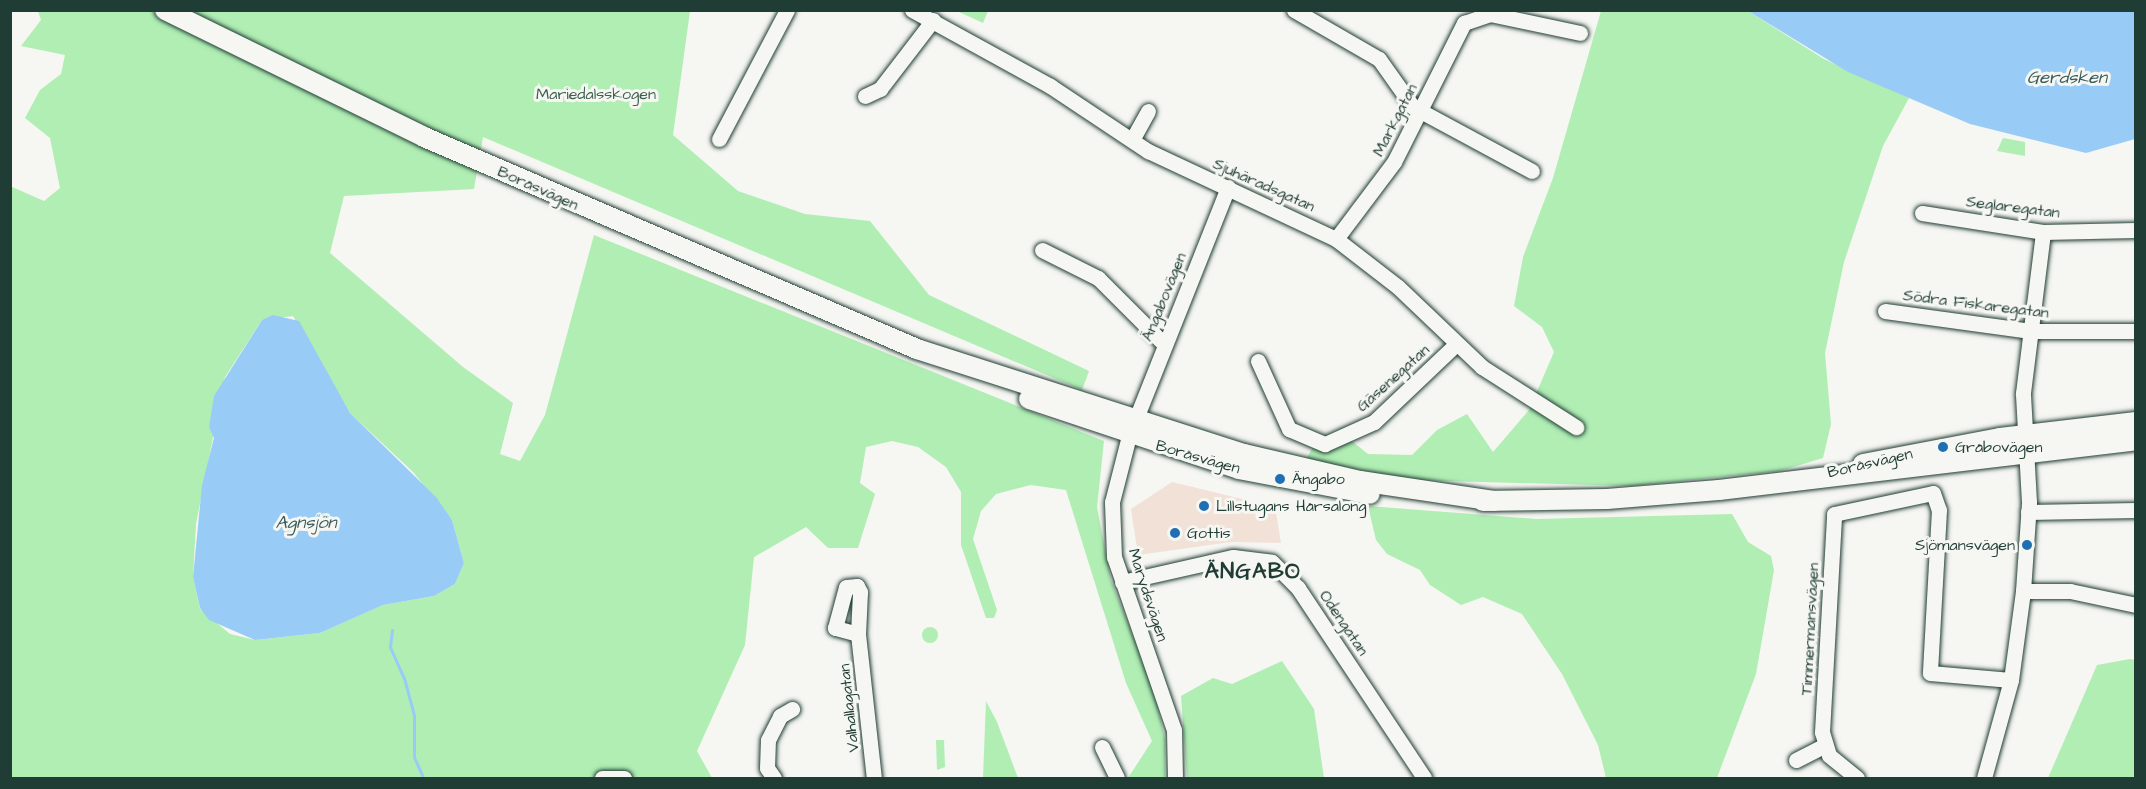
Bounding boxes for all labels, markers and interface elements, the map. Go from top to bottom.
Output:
water label: Gerdsken [2027,67,2107,89]
street label: Markgatan [1369,80,1421,160]
park label: Mariedalsskogen [536,84,656,104]
street label: Sjuhäradsgatan [1210,154,1318,216]
street label: Boråsvägen [494,162,582,214]
street label: Seglaregatan [1965,192,2061,222]
street label: Ängabovägen [1137,250,1191,344]
street label: Södra Fiskaregatan [1902,286,2050,322]
street label: Gäsenegatan [1353,340,1433,416]
street label: Boråsvägen [1154,436,1242,478]
place label: Gråbovägen [1955,437,2042,457]
marker: Gråbovägen [1936,440,1950,454]
street label: Boråsvägen [1826,444,1914,482]
place label: Ängabo [1292,469,1345,489]
marker: Ängabo [1273,472,1287,486]
place label: Lillstugans Hårsalong [1216,496,1367,516]
marker: Lillstugans Hårsalong [1197,499,1211,513]
water label: Agnsjön [275,512,337,534]
place label: Gottis [1187,523,1230,543]
marker: Gottis [1168,526,1182,540]
place label: Sjömansvägen [1915,535,2015,555]
marker: Sjömansvägen [2020,538,2034,552]
street label: Marydsvägen [1124,546,1172,644]
district label: ÄNGABO [1205,559,1301,585]
street label: Timmermansvägen [1797,562,1823,696]
street label: Odengatan [1315,587,1373,659]
street label: Valhallagatan [835,663,863,753]

